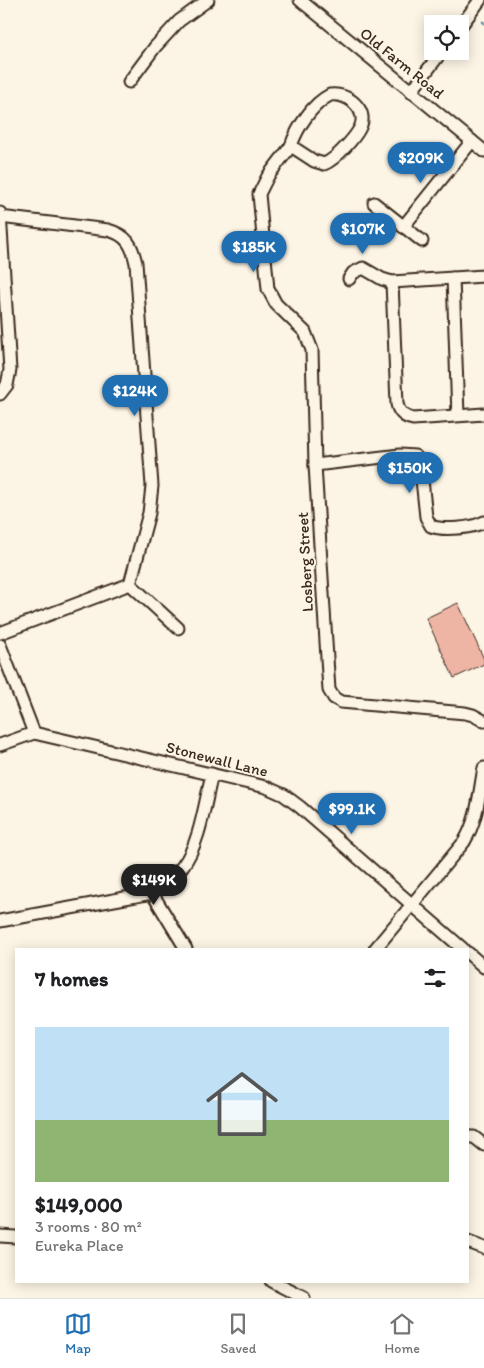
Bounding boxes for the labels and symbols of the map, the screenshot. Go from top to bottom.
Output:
street label: Old Farm Road [356,23,448,103]
pin: $209K [386,142,456,184]
pin: $107K [328,212,398,255]
pin: $185K [219,230,289,273]
pin: $124K [100,374,170,417]
pin: $150K [375,452,445,494]
street label: Losberg Street [293,512,317,612]
street label: Stonewall Lane [164,737,270,781]
pin: $99.1K [311,792,393,835]
pin: $149K [119,864,189,906]

